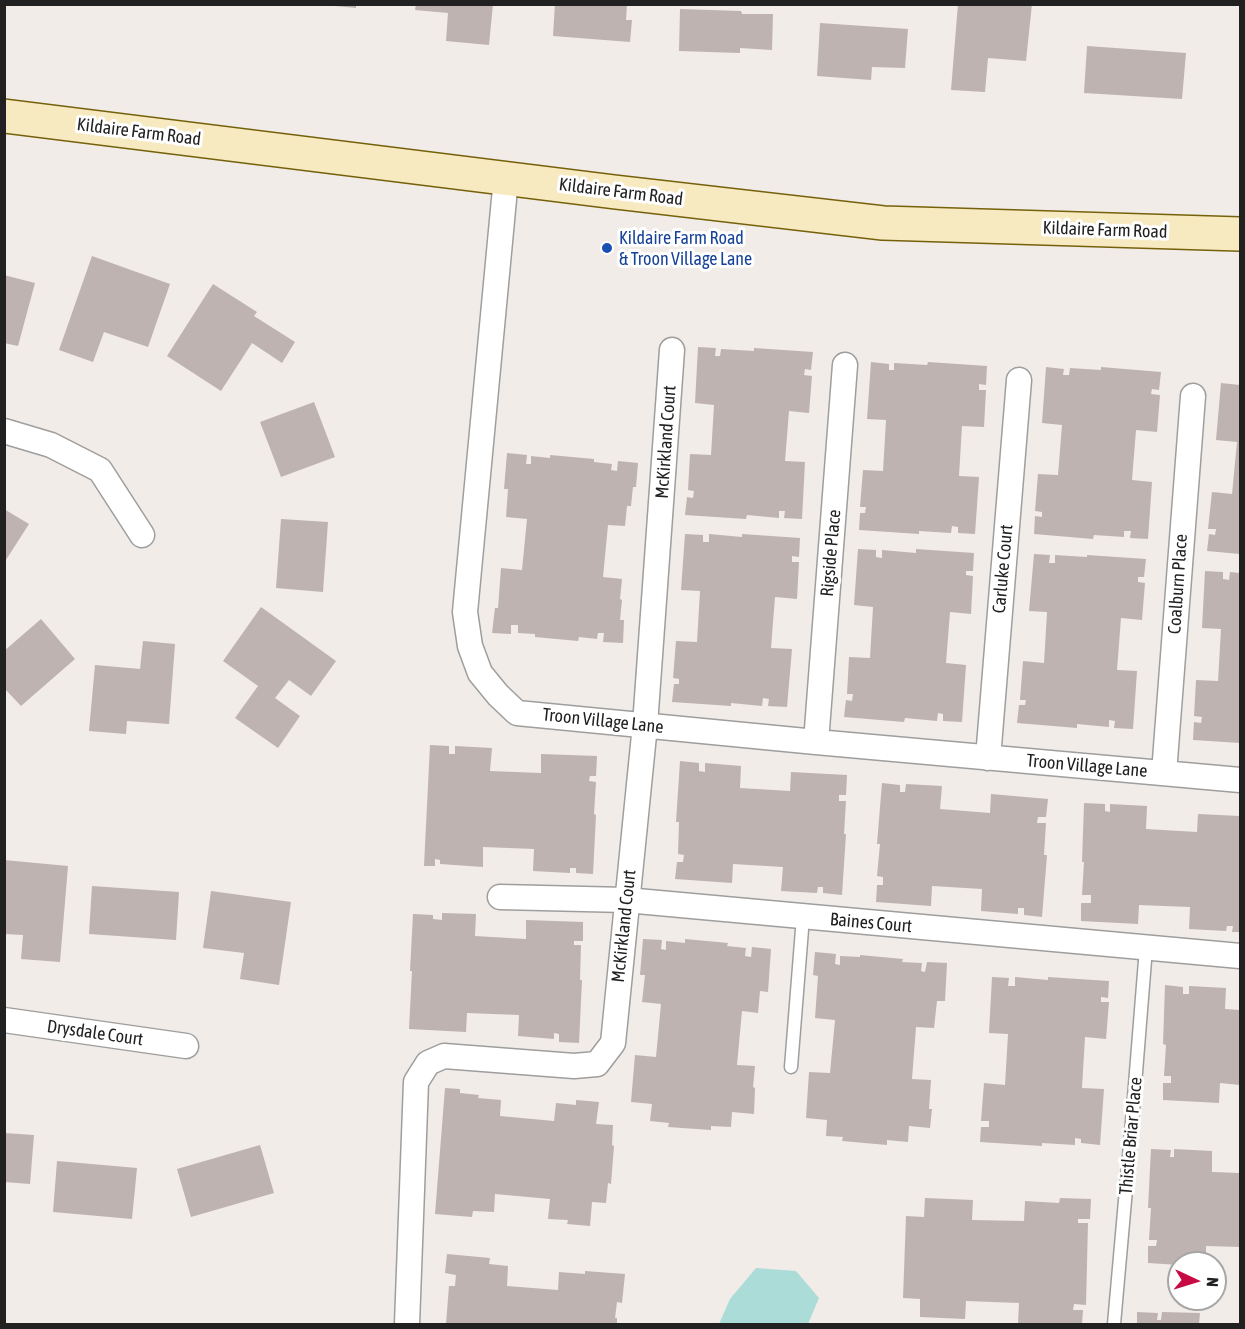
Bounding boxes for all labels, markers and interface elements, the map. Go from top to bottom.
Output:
street label: Kildaire Farm Road [76,114,202,150]
street label: Kildaire Farm Road [558,174,684,210]
street label: Kildaire Farm Road [1042,217,1168,243]
place label: Kildaire Farm Road & Troon Village Lane [619,227,752,270]
marker: Kildaire Farm Road & Troon Village Lane [600,241,614,255]
street label: McKirkland Court [651,385,681,499]
street label: Rigside Place [816,509,846,597]
street label: Carluke Court [988,524,1018,614]
street label: Coalburn Place [1164,533,1192,635]
street label: Troon Village Lane [542,704,664,738]
street label: Troon Village Lane [1026,750,1148,782]
street label: McKirkland Court [607,869,641,983]
street label: Baines Court [829,909,913,937]
street label: Drysdale Court [46,1016,144,1050]
street label: Thistle Briar Place [1115,1076,1147,1196]
north arrow [1167,1251,1227,1311]
text: N [1204,1277,1222,1287]

